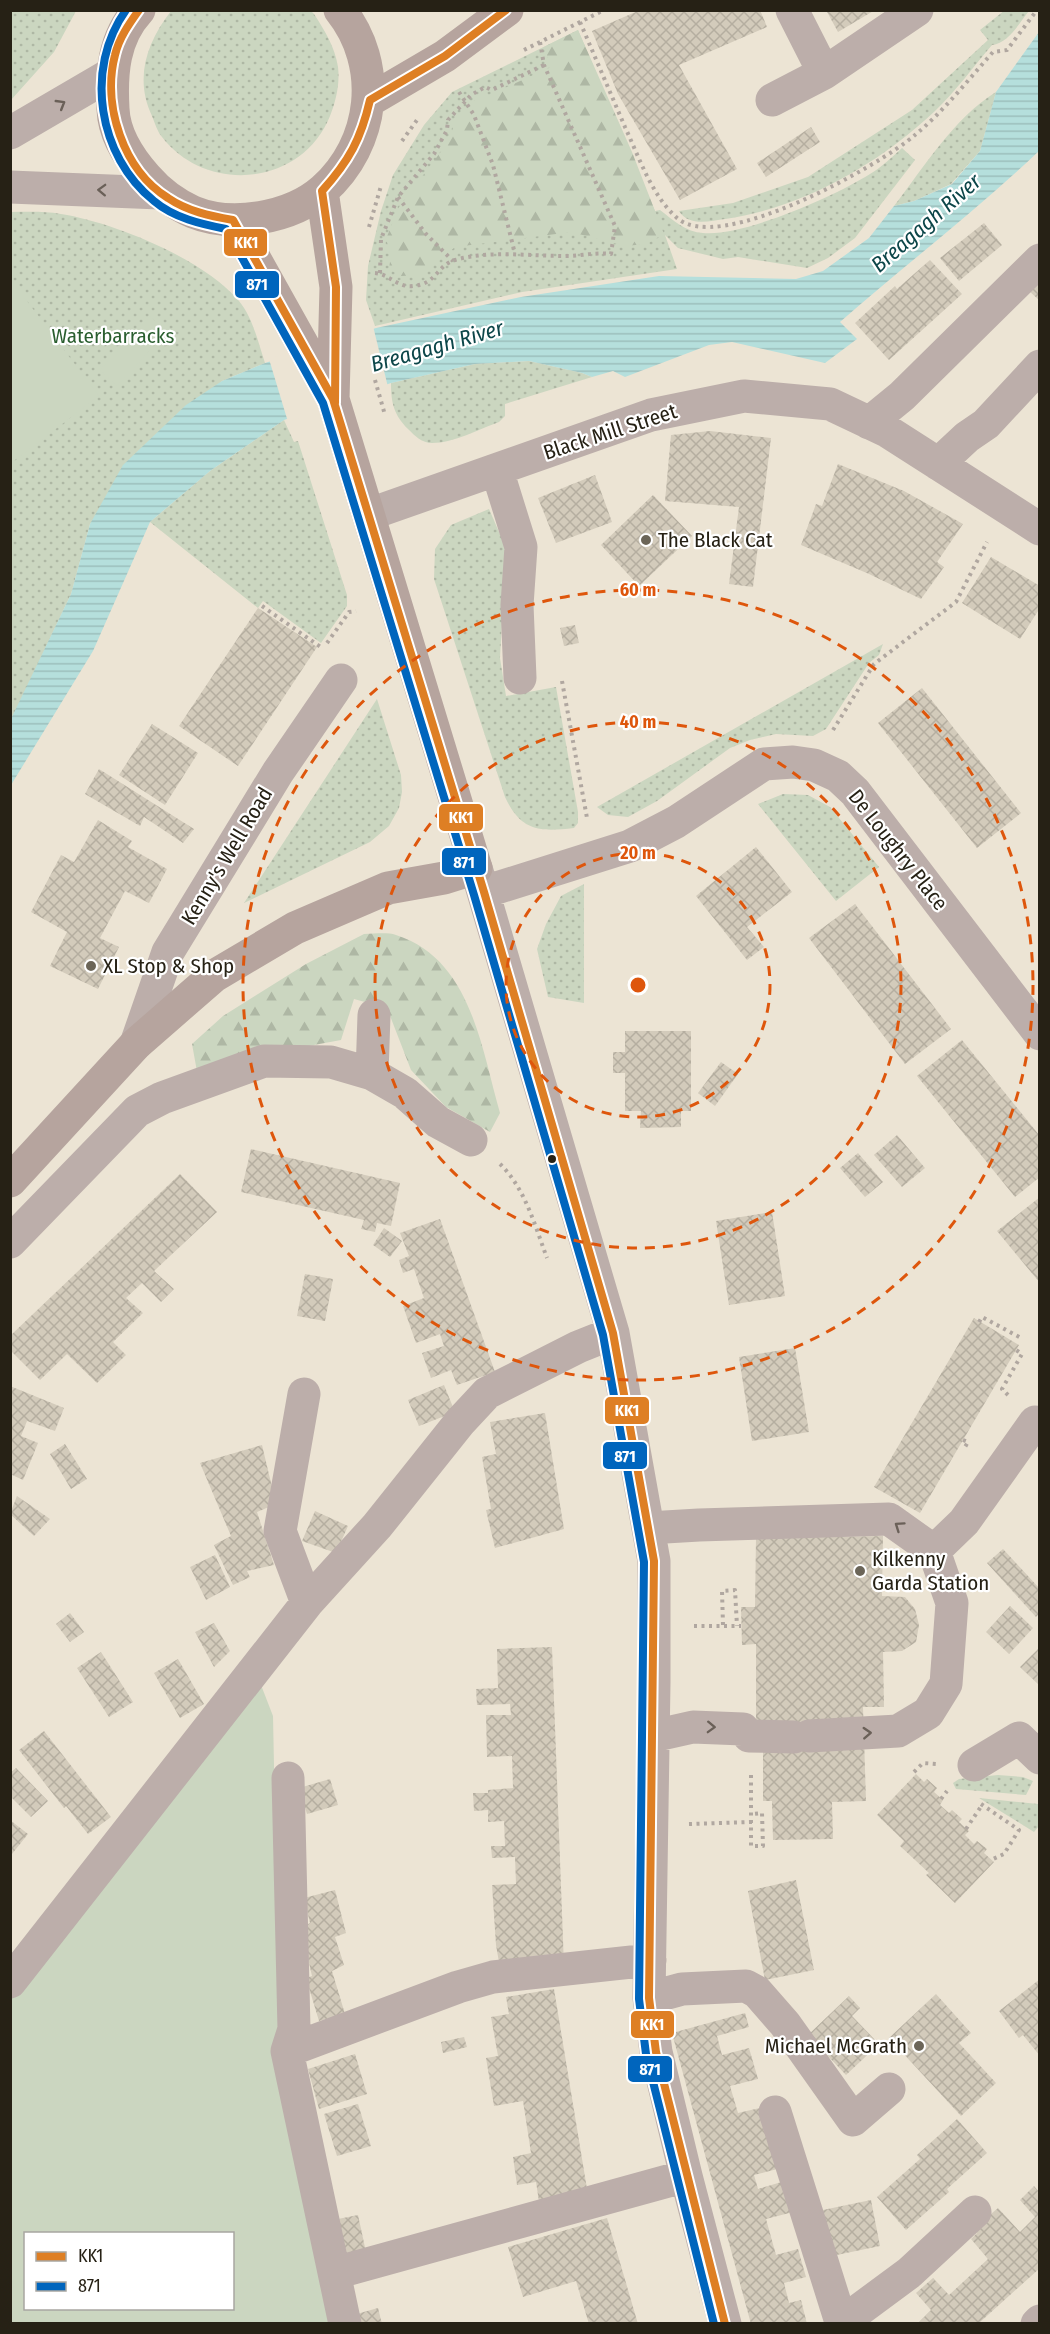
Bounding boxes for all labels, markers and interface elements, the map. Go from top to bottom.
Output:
one-way arrow [55,99,65,111]
water label: Breagagh River [865,167,988,278]
one-way arrow [97,184,106,197]
line badge: KK1 [223,228,268,257]
text: KK1 [234,233,258,252]
line badge: 871 [234,270,280,299]
text: 871 [246,275,268,294]
water label: Breagagh River [367,314,508,378]
park label: Waterbarracks [52,323,174,349]
street label: Black Mill Street [540,398,680,466]
place label: The Black Cat [658,527,773,553]
marker: The Black Cat [639,533,653,547]
text: 60 m [620,579,656,601]
text: 40 m [620,711,656,733]
street label: Kenny's Well Road [176,782,278,930]
street label: De Loughry Place [843,784,953,916]
line badge: KK1 [438,803,484,832]
text: KK1 [449,808,473,827]
text: 20 m [619,842,656,864]
line badge: 871 [441,847,487,876]
text: 871 [453,853,475,872]
place label: XL Stop & Shop [103,953,234,979]
marker: XL Stop & Shop [84,959,98,973]
centre of rings [628,975,648,995]
unlabelled marker [546,1153,558,1165]
line badge: KK1 [604,1396,650,1425]
text: KK1 [615,1401,639,1420]
line badge: 871 [602,1441,648,1470]
text: 871 [614,1447,636,1466]
one-way arrow [895,1522,906,1533]
place label: Kilkenny Garda Station [872,1546,989,1596]
marker: Kilkenny Garda Station [853,1564,867,1578]
one-way arrow [706,1721,715,1734]
one-way arrow [863,1726,872,1739]
line badge: KK1 [630,2010,675,2039]
text: KK1 [640,2015,664,2034]
place label: Michael McGrath [765,2033,907,2059]
marker: Michael McGrath [912,2039,926,2053]
line badge: 871 [627,2055,673,2083]
text: 871 [639,2060,661,2079]
legend [24,2232,234,2310]
text: KK1 [78,2245,103,2267]
text: 871 [78,2275,101,2297]

